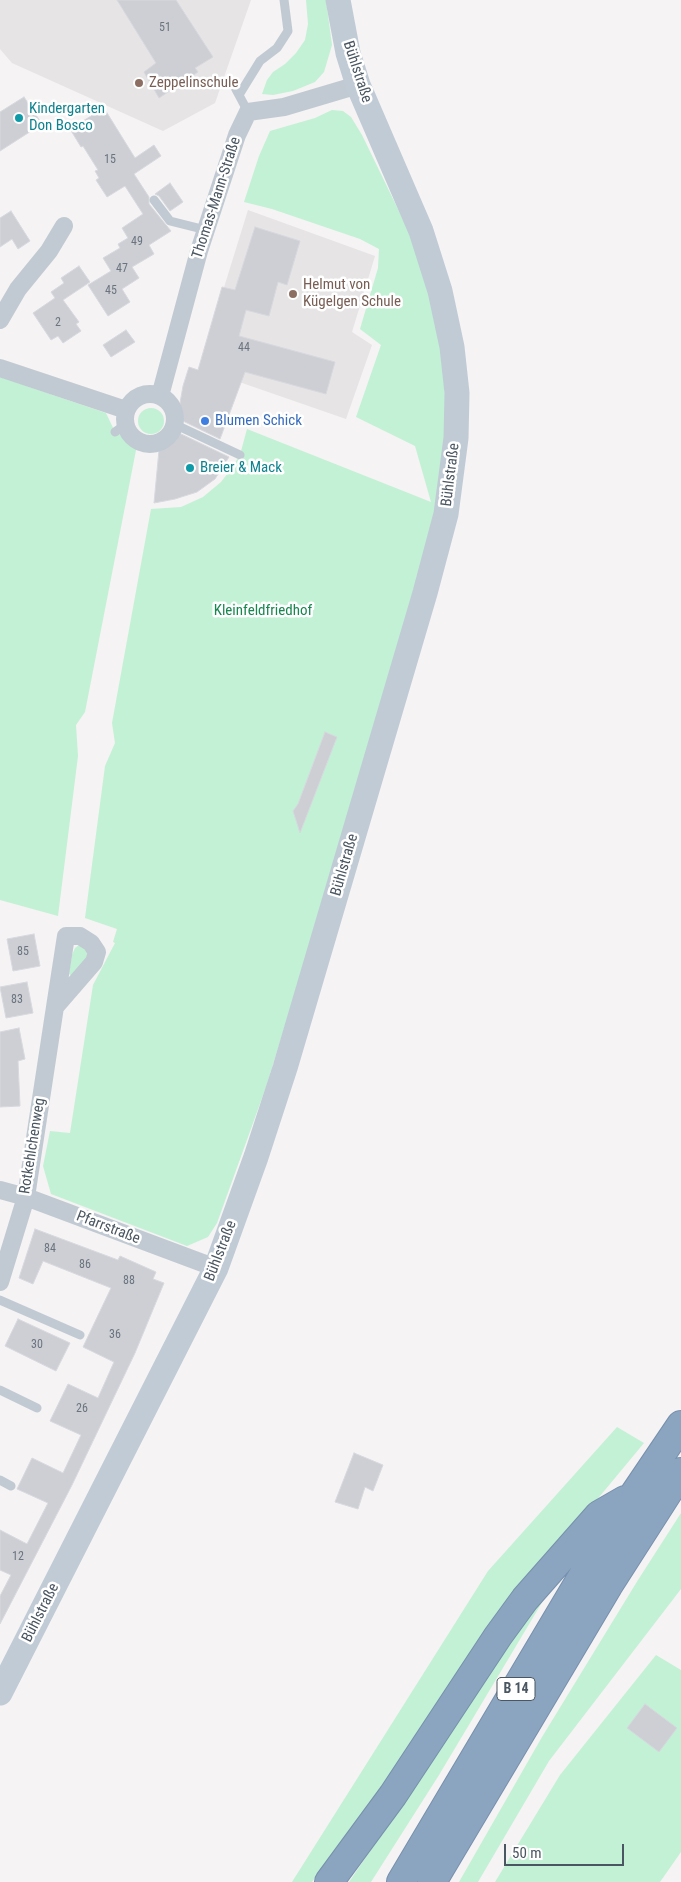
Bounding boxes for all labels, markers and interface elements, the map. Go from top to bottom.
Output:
house number: 51 [159,21,171,35]
street label: Bühlstraße [339,39,375,105]
place label: Zeppelinschule [149,74,238,92]
marker: Zeppelinschule [133,77,145,89]
place label: Kindergarten Don Bosco [29,100,105,135]
marker: Kindergarten Don Bosco [13,112,25,124]
street label: Thomas-Mann-Straße [189,135,245,261]
house number: 15 [104,153,116,167]
house number: 49 [131,235,143,249]
house number: 47 [116,262,128,276]
place label: Helmut von Kügelgen Schule [303,276,401,311]
house number: 45 [105,284,117,298]
marker: Helmut von Kügelgen Schule [287,288,299,300]
house number: 2 [55,316,61,330]
house number: 44 [238,341,250,355]
place label: Blumen Schick [215,412,302,430]
marker: Blumen Schick [199,415,211,427]
street label: Bühlstraße [438,442,464,508]
place label: Breier & Mack [200,459,282,477]
marker: Breier & Mack [184,462,196,474]
park label: Kleinfeldfriedhof [214,602,312,620]
street label: Bühlstraße [328,832,362,898]
house number: 85 [17,945,29,959]
house number: 83 [11,993,23,1007]
street label: Rotkehlchenweg [17,1097,49,1195]
street label: Pfarrstraße [74,1208,142,1248]
street label: Bühlstraße [201,1218,241,1284]
house number: 84 [44,1242,56,1256]
house number: 86 [79,1258,91,1272]
house number: 88 [123,1274,135,1288]
house number: 36 [109,1328,121,1342]
house number: 30 [31,1338,43,1352]
house number: 26 [76,1402,88,1416]
house number: 12 [12,1550,24,1564]
street label: Bühlstraße [19,1581,63,1645]
road number: B 14 [497,1678,535,1700]
scale bar [506,1834,626,1866]
text: 50 m [512,1844,542,1862]

